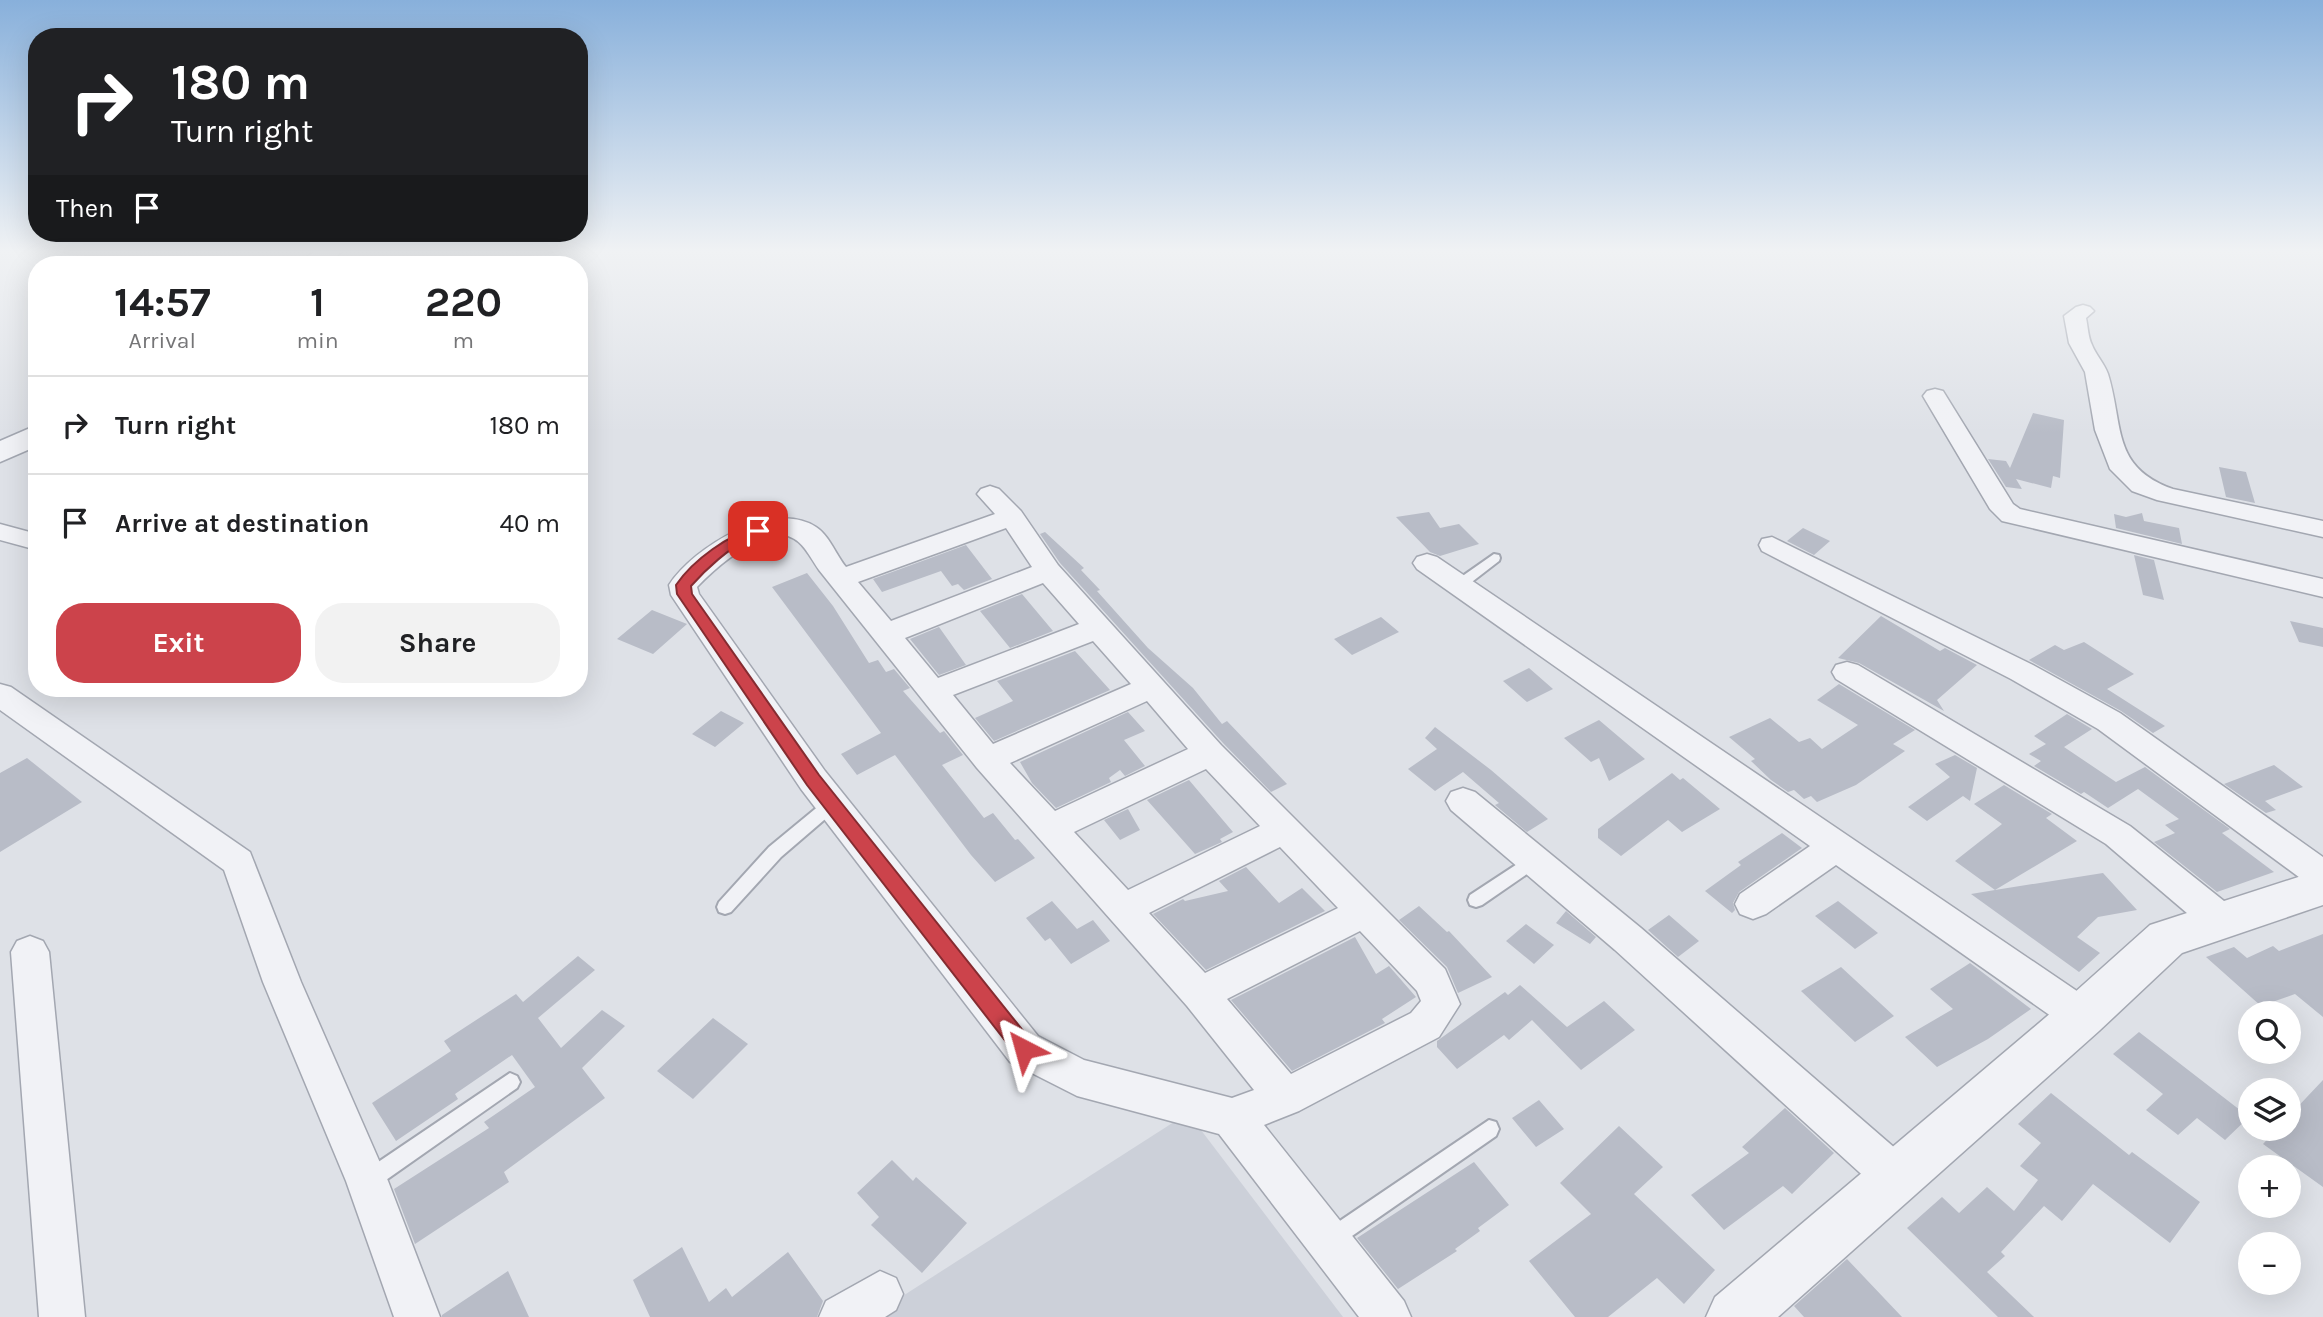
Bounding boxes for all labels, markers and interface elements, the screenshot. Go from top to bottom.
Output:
text: 180 m [171,54,310,111]
icon: right [56,56,147,147]
text: Turn right [171,113,313,150]
icon: arrive [128,189,166,227]
text: Then [56,193,114,224]
text: 14:57 [114,277,211,327]
text: 1 [310,277,325,327]
text: 220 [425,277,502,327]
text: Arrival [129,327,196,354]
text: min [296,327,339,354]
text: m [453,327,474,354]
icon: right [56,406,94,444]
text: Turn right [115,410,236,441]
text: 180 m [490,410,560,441]
pin [728,501,788,561]
icon: arrive [56,504,94,542]
text: Arrive at destination [115,508,369,539]
text: 40 m [500,508,560,539]
icon: arrive [739,512,777,550]
button: Exit [56,603,301,683]
button: Share [315,603,560,683]
map controls [2238,1001,2301,1295]
button: search [2238,1001,2301,1064]
position arrow [987,1012,1061,1086]
button: layers [2238,1078,2301,1141]
button: + [2238,1155,2301,1218]
button: − [2238,1232,2301,1295]

